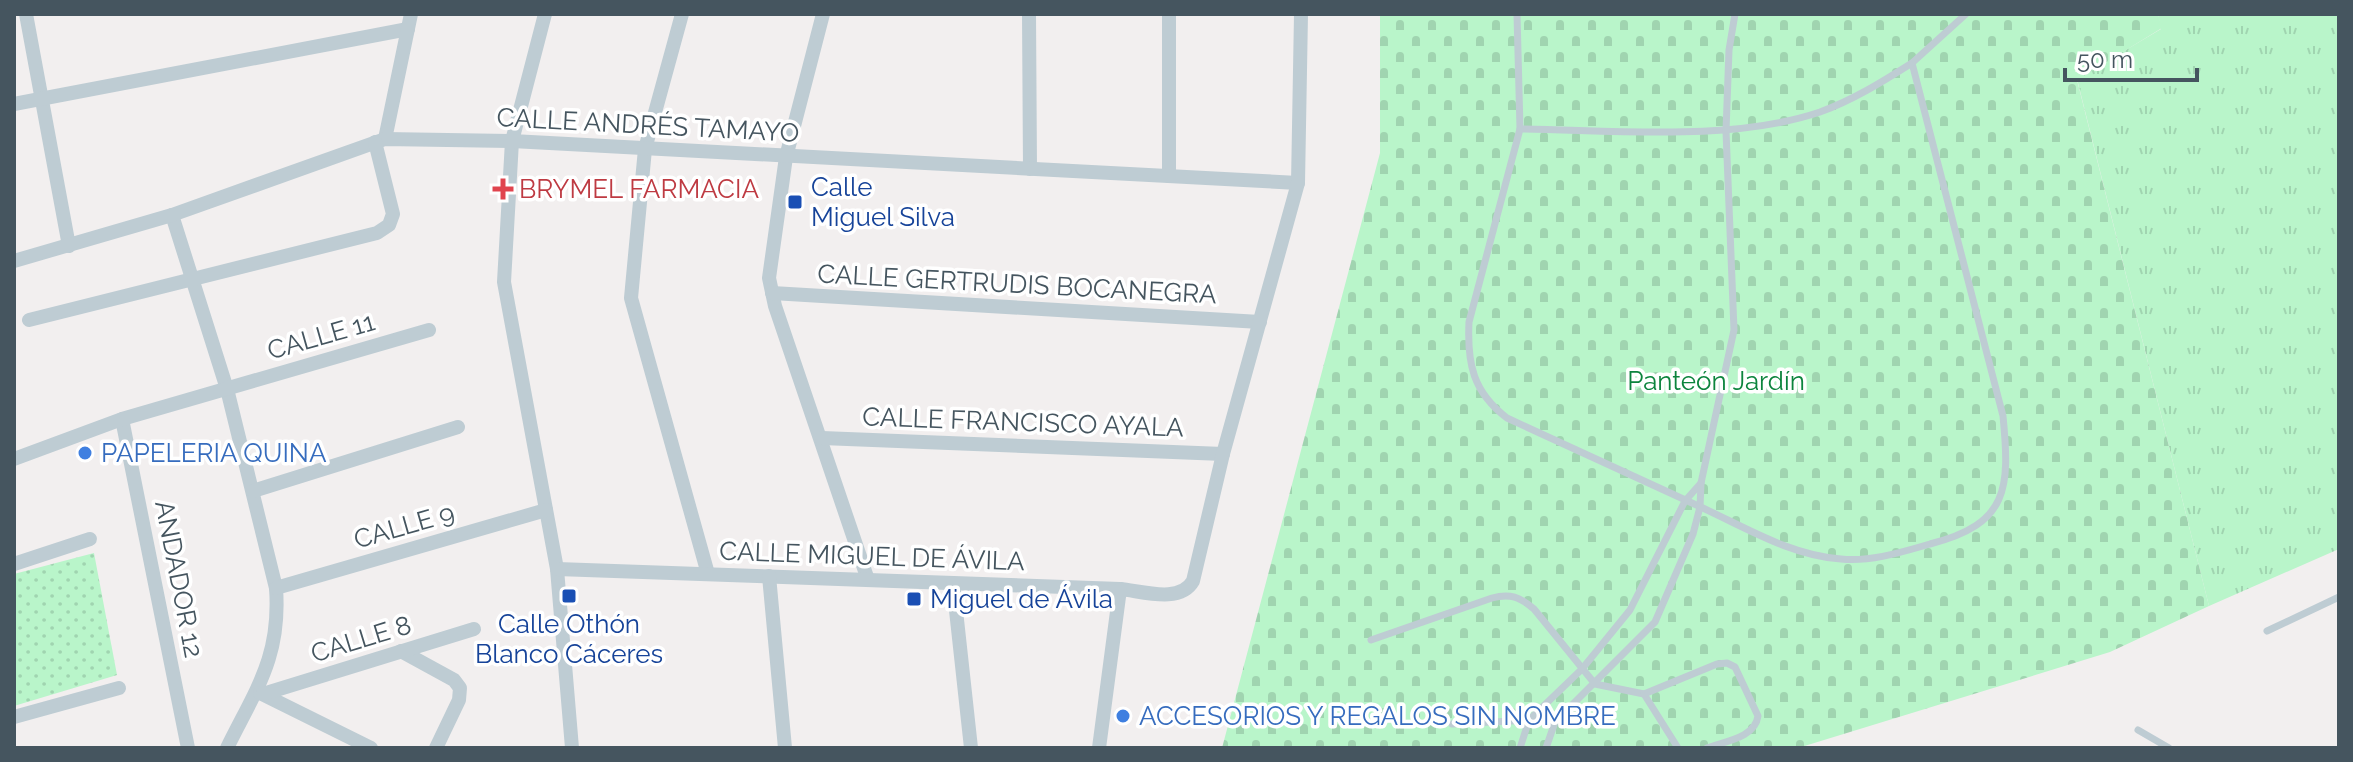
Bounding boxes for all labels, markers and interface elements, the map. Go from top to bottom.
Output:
scale bar [2065,32,2197,82]
text: 50 m [2077,45,2133,74]
street label: CALLE ANDRÉS TAMAYO [496,102,800,148]
place label: Calle Miguel Silva [811,172,955,232]
place label: BRYMEL FARMACIA [519,174,759,204]
marker: BRYMEL FARMACIA [494,180,512,198]
marker: Calle Miguel Silva [786,193,804,211]
street label: CALLE GERTRUDIS BOCANEGRA [817,259,1218,309]
street label: CALLE 11 [264,306,378,366]
park label: Panteón Jardín [1627,366,1805,396]
street label: CALLE FRANCISCO AYALA [862,401,1185,443]
place label: PAPELERIA QUINA [101,438,327,468]
marker: PAPELERIA QUINA [76,444,94,462]
street label: CALLE 9 [350,497,458,555]
street label: ANDADOR 12 [149,498,209,660]
street label: CALLE MIGUEL DE ÁVILA [719,536,1026,576]
place label: Miguel de Ávila [930,584,1113,614]
marker: Calle Othón Blanco Cáceres [560,587,578,605]
marker: Miguel de Ávila [905,590,923,608]
place label: Calle Othón Blanco Cáceres [475,609,663,669]
street label: CALLE 8 [307,610,415,668]
place label: ACCESORIOS Y REGALOS SIN NOMBRE [1139,701,1616,731]
marker: ACCESORIOS Y REGALOS SIN NOMBRE [1114,707,1132,725]

